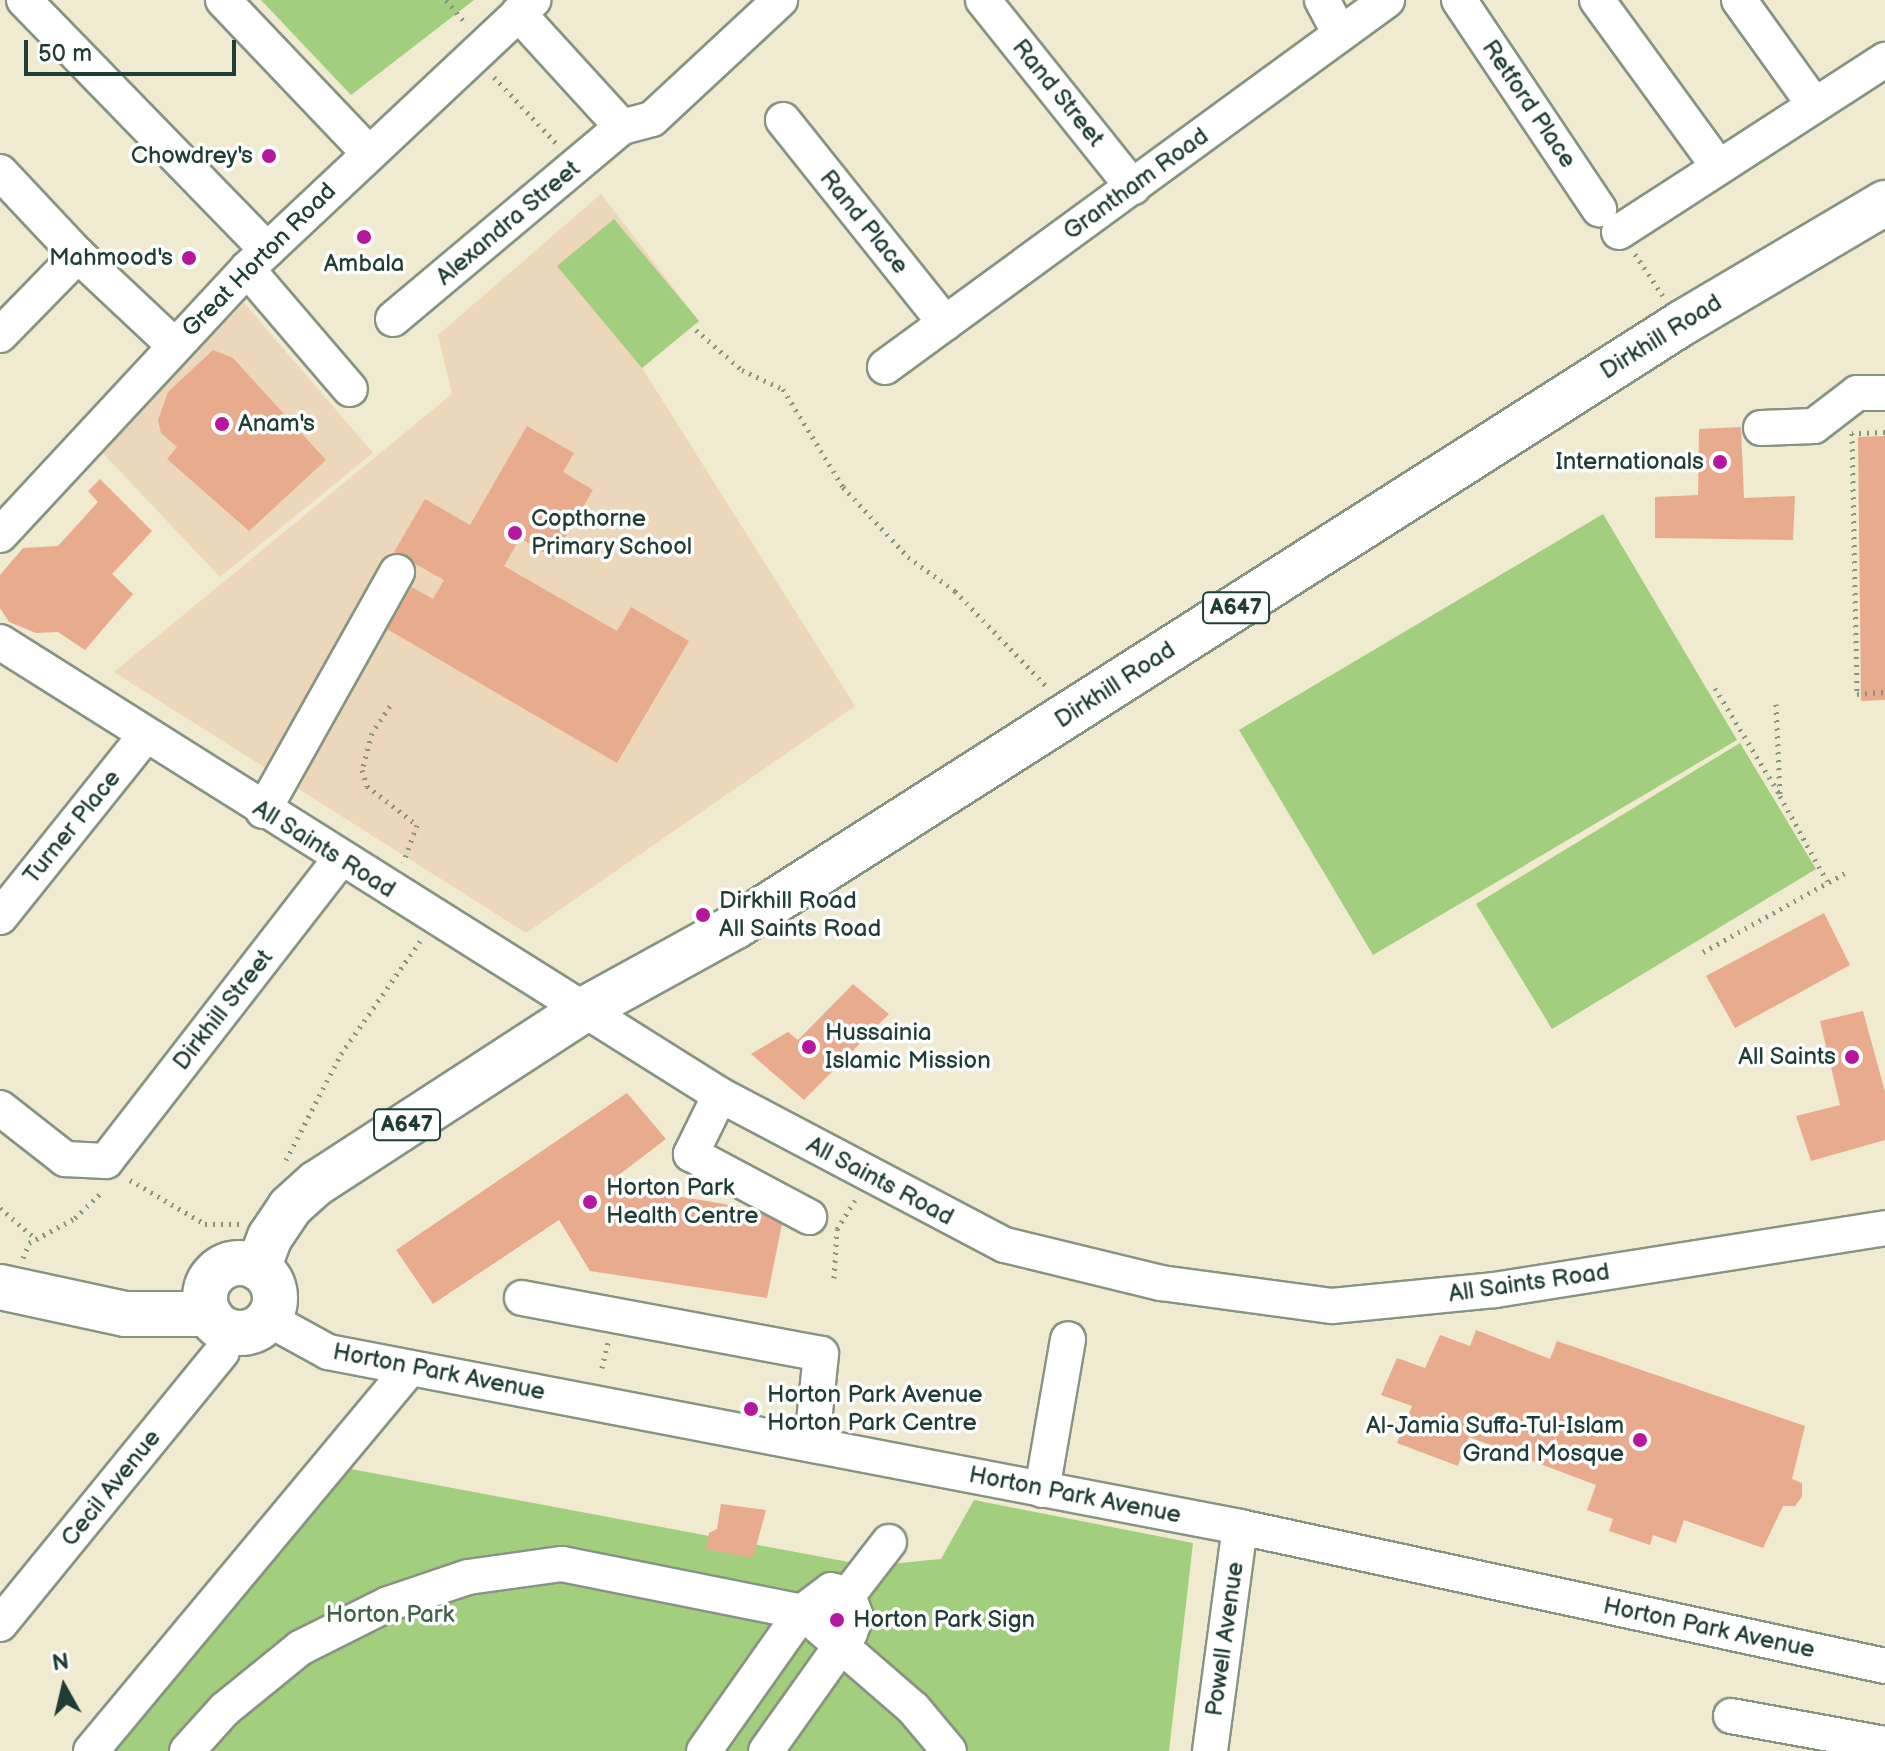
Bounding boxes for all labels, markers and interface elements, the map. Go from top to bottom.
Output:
scale bar [28,24,240,74]
street label: Rand Street [1006,33,1110,153]
street label: Retford Place [1476,35,1582,173]
text: 50 m [38,39,92,68]
street label: Grantham Road [1058,122,1214,246]
place label: Chowdrey's [131,142,253,170]
marker: Chowdrey's [260,147,278,165]
street label: Alexandra Street [430,154,586,292]
street label: Rand Place [813,164,915,280]
street label: Great Horton Road [176,177,342,343]
marker: Ambala [355,228,373,246]
place label: Mahmood's [49,244,173,272]
marker: Mahmood's [180,249,198,267]
place label: Ambala [324,250,404,278]
street label: Dirkhill Road [1595,288,1727,386]
place label: Anam's [238,410,315,438]
marker: Anam's [213,415,231,433]
place label: Internationals [1555,448,1704,476]
marker: Internationals [1711,453,1729,471]
place label: Copthorne Primary School [531,505,694,561]
marker: Copthorne Primary School [506,524,524,542]
road number: A647 [1202,590,1270,626]
street label: Dirkhill Road [1049,635,1181,735]
street label: Turner Place [17,764,127,890]
street label: All Saints Road [247,794,401,904]
place label: Dirkhill Road All Saints Road [719,887,882,943]
marker: Dirkhill Road All Saints Road [694,906,712,924]
street label: Dirkhill Street [167,944,279,1076]
place label: Hussainia Islamic Mission [825,1019,991,1075]
marker: Hussainia Islamic Mission [800,1038,818,1056]
place label: All Saints [1738,1043,1836,1071]
marker: All Saints [1843,1048,1861,1066]
road number: A647 [373,1107,441,1143]
street label: All Saints Road [801,1130,959,1232]
place label: Horton Park Health Centre [606,1174,758,1230]
marker: Horton Park Health Centre [581,1193,599,1211]
street label: All Saints Road [1446,1257,1612,1309]
street label: Horton Park Avenue [330,1337,548,1407]
place label: Horton Park Avenue Horton Park Centre [767,1381,983,1437]
marker: Horton Park Avenue Horton Park Centre [742,1400,760,1418]
place label: Al-Jamia Suffa-Tul-Islam Grand Mosque [1366,1412,1624,1468]
street label: Cecil Avenue [55,1424,167,1552]
marker: Al-Jamia Suffa-Tul-Islam Grand Mosque [1631,1431,1649,1449]
street label: Horton Park Avenue [966,1460,1184,1530]
street label: Powell Avenue [1200,1560,1250,1718]
street label: Horton Park Avenue [1601,1592,1817,1664]
park label: Horton Park [326,1601,454,1629]
place label: Horton Park Sign [853,1606,1036,1634]
marker: Horton Park Sign [828,1611,846,1629]
north arrow [24,1647,104,1727]
text: N [51,1648,71,1677]

